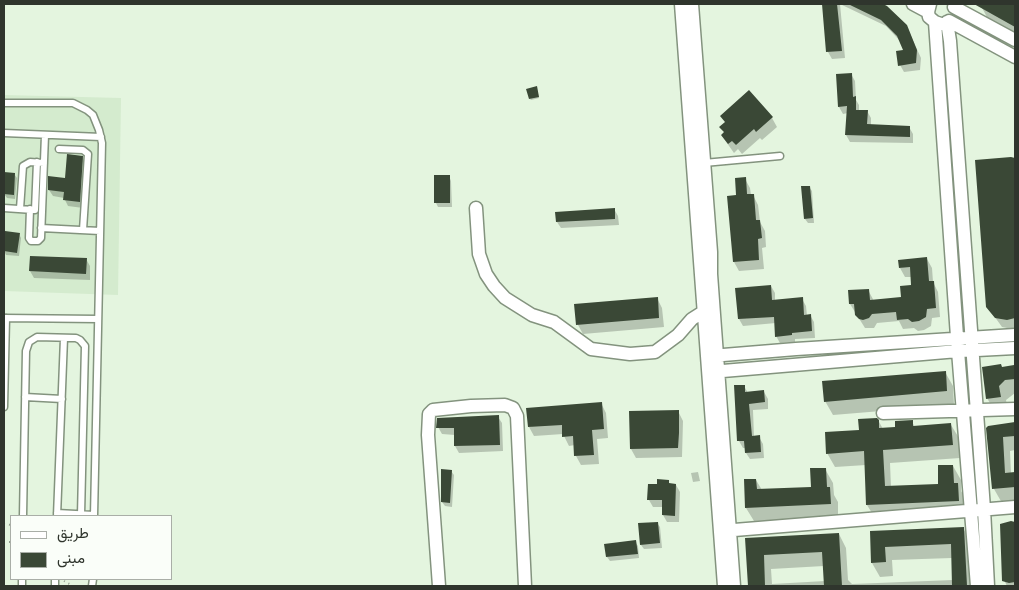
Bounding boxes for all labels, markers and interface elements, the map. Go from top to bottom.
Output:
legend [10,515,172,580]
text: طريق [57,524,89,541]
text: مبنى [57,549,85,566]

